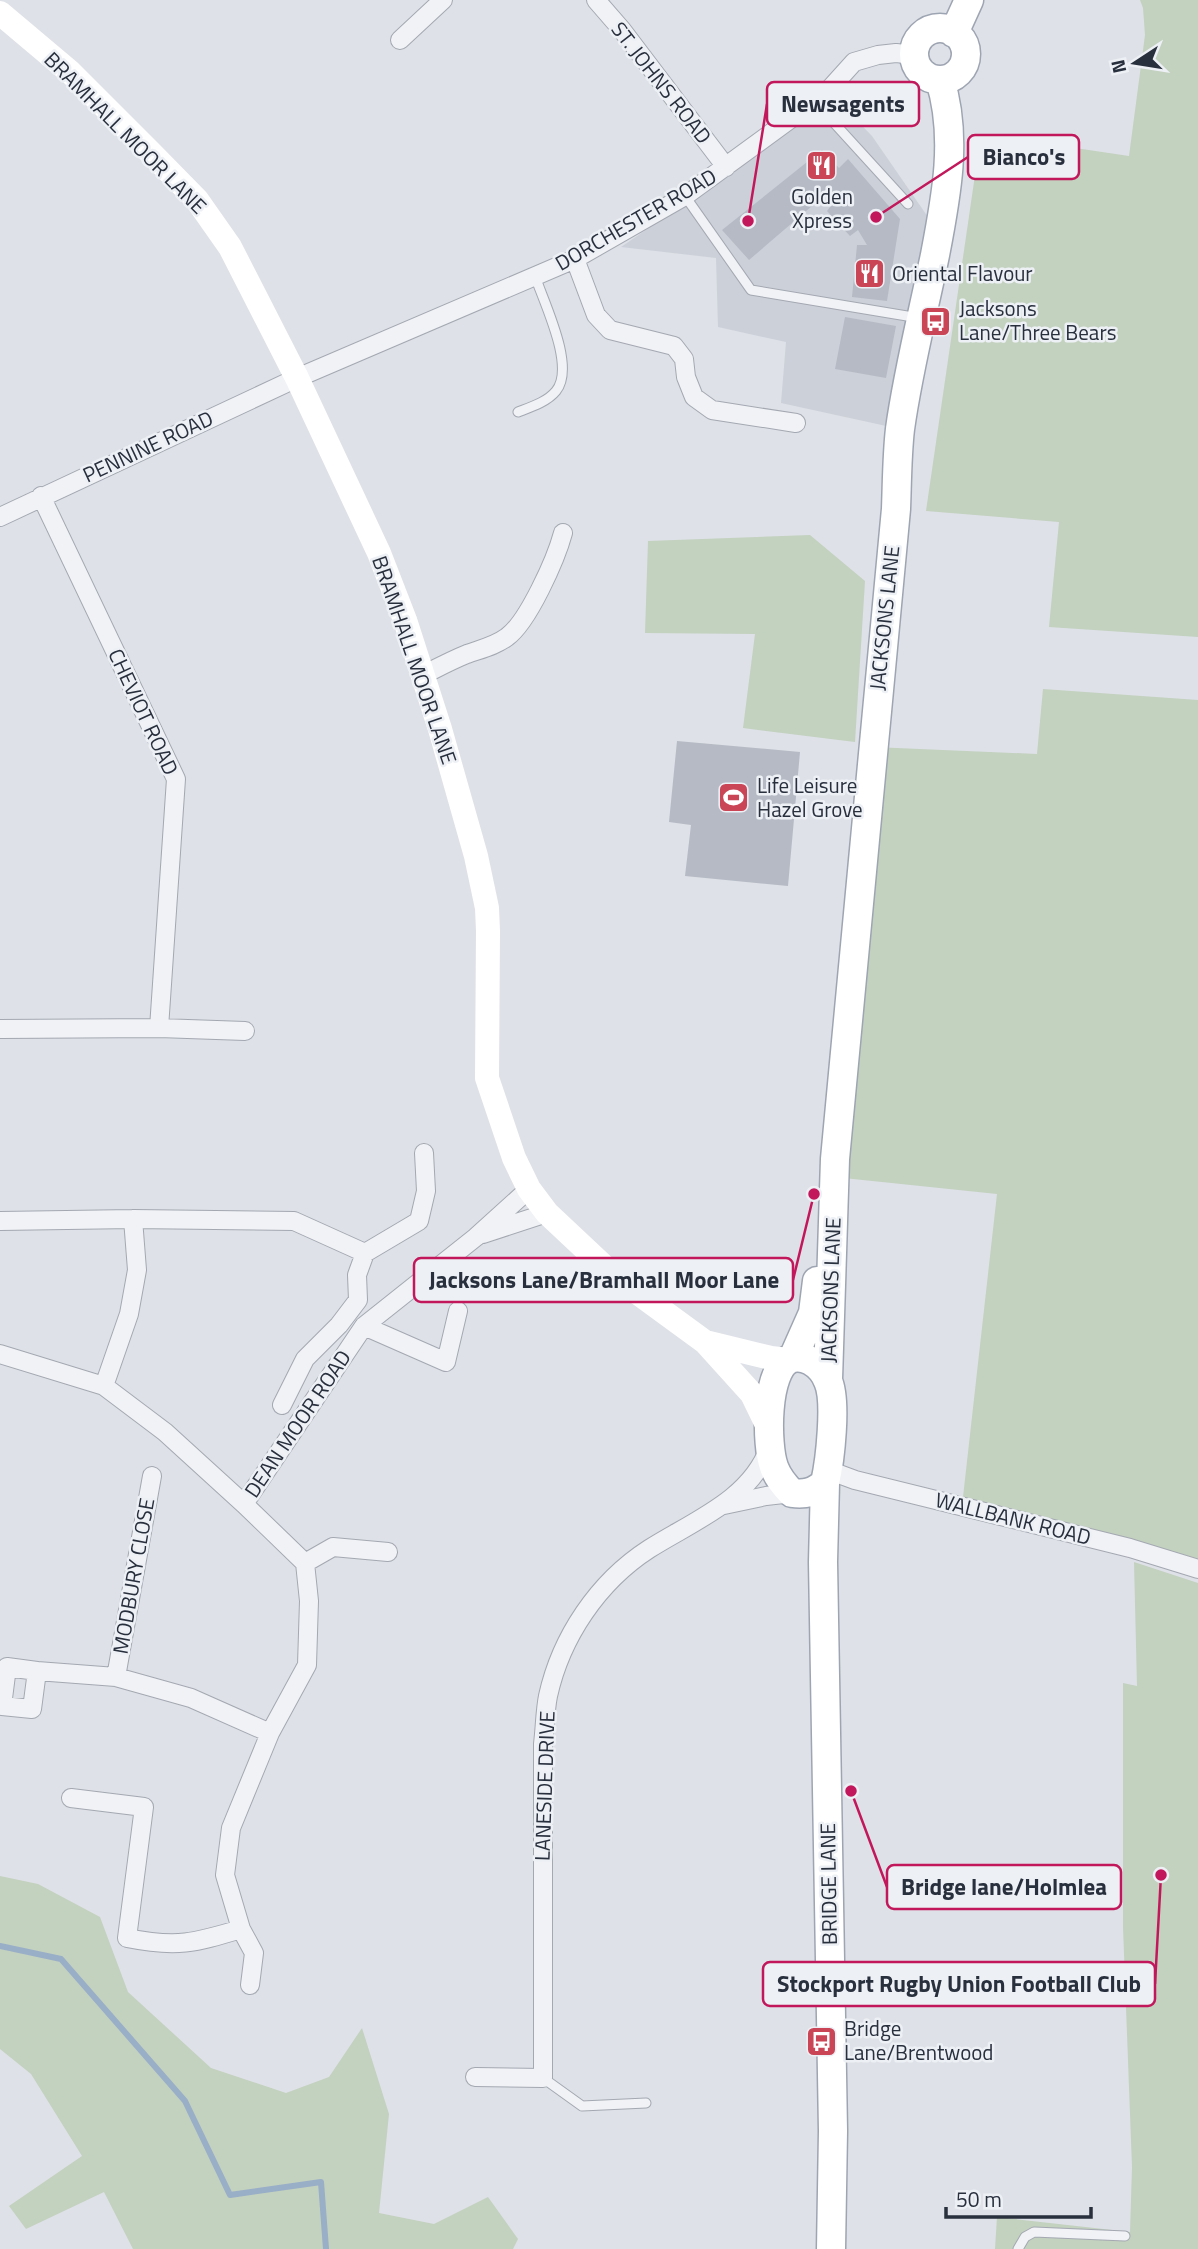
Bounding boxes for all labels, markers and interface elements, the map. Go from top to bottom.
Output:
street label: ST. JOHNS ROAD [604,15,720,150]
north arrow [1100,28,1170,98]
street label: BRAMHALL MOOR LANE [37,44,214,221]
text: N [1102,57,1133,76]
callout: Newsagents [767,82,919,126]
text: Newsagents [781,86,905,121]
callout: Bianco's [968,135,1079,179]
text: Bianco's [983,139,1066,174]
restaurant icon: Golden Xpress [805,148,839,182]
street label: DORCHESTER ROAD [549,160,722,278]
place label: Golden Xpress [791,180,853,236]
restaurant icon: Oriental Flavour [852,257,886,291]
place label: Oriental Flavour [892,257,1033,289]
place label: Jacksons Lane/Three Bears [959,292,1116,348]
bus stop icon: Jacksons Lane/Three Bears [919,304,953,338]
street label: PENNINE ROAD [77,402,218,490]
street label: JACKSONS LANE [860,544,908,692]
street label: BRAMHALL MOOR LANE [364,551,466,768]
street label: CHEVIOT ROAD [101,643,187,780]
place label: Life Leisure Hazel Grove [757,769,863,825]
sports icon: Life Leisure Hazel Grove [717,781,751,815]
street label: JACKSONS LANE [811,1217,849,1363]
callout: Jacksons Lane/Bramhall Moor Lane [414,1258,793,1302]
text: Jacksons Lane/Bramhall Moor Lane [429,1262,779,1297]
street label: DEAN MOOR ROAD [236,1343,359,1504]
street label: WALLBANK ROAD [932,1483,1094,1553]
street label: MODBURY CLOSE [104,1495,162,1656]
street label: LANESIDE DRIVE [525,1710,563,1862]
street label: BRIDGE LANE [811,1823,845,1945]
callout: Bridge lane/Holmlea [887,1865,1121,1909]
text: Bridge lane/Holmlea [901,1869,1107,1904]
callout: Stockport Rugby Union Football Club [763,1962,1155,2006]
text: Stockport Rugby Union Football Club [777,1966,1141,2001]
place label: Bridge Lane/Brentwood [844,2012,993,2068]
bus stop icon: Bridge Lane/Brentwood [804,2024,838,2058]
scale bar [946,2176,1091,2220]
text: 50 m [956,2183,1002,2215]

